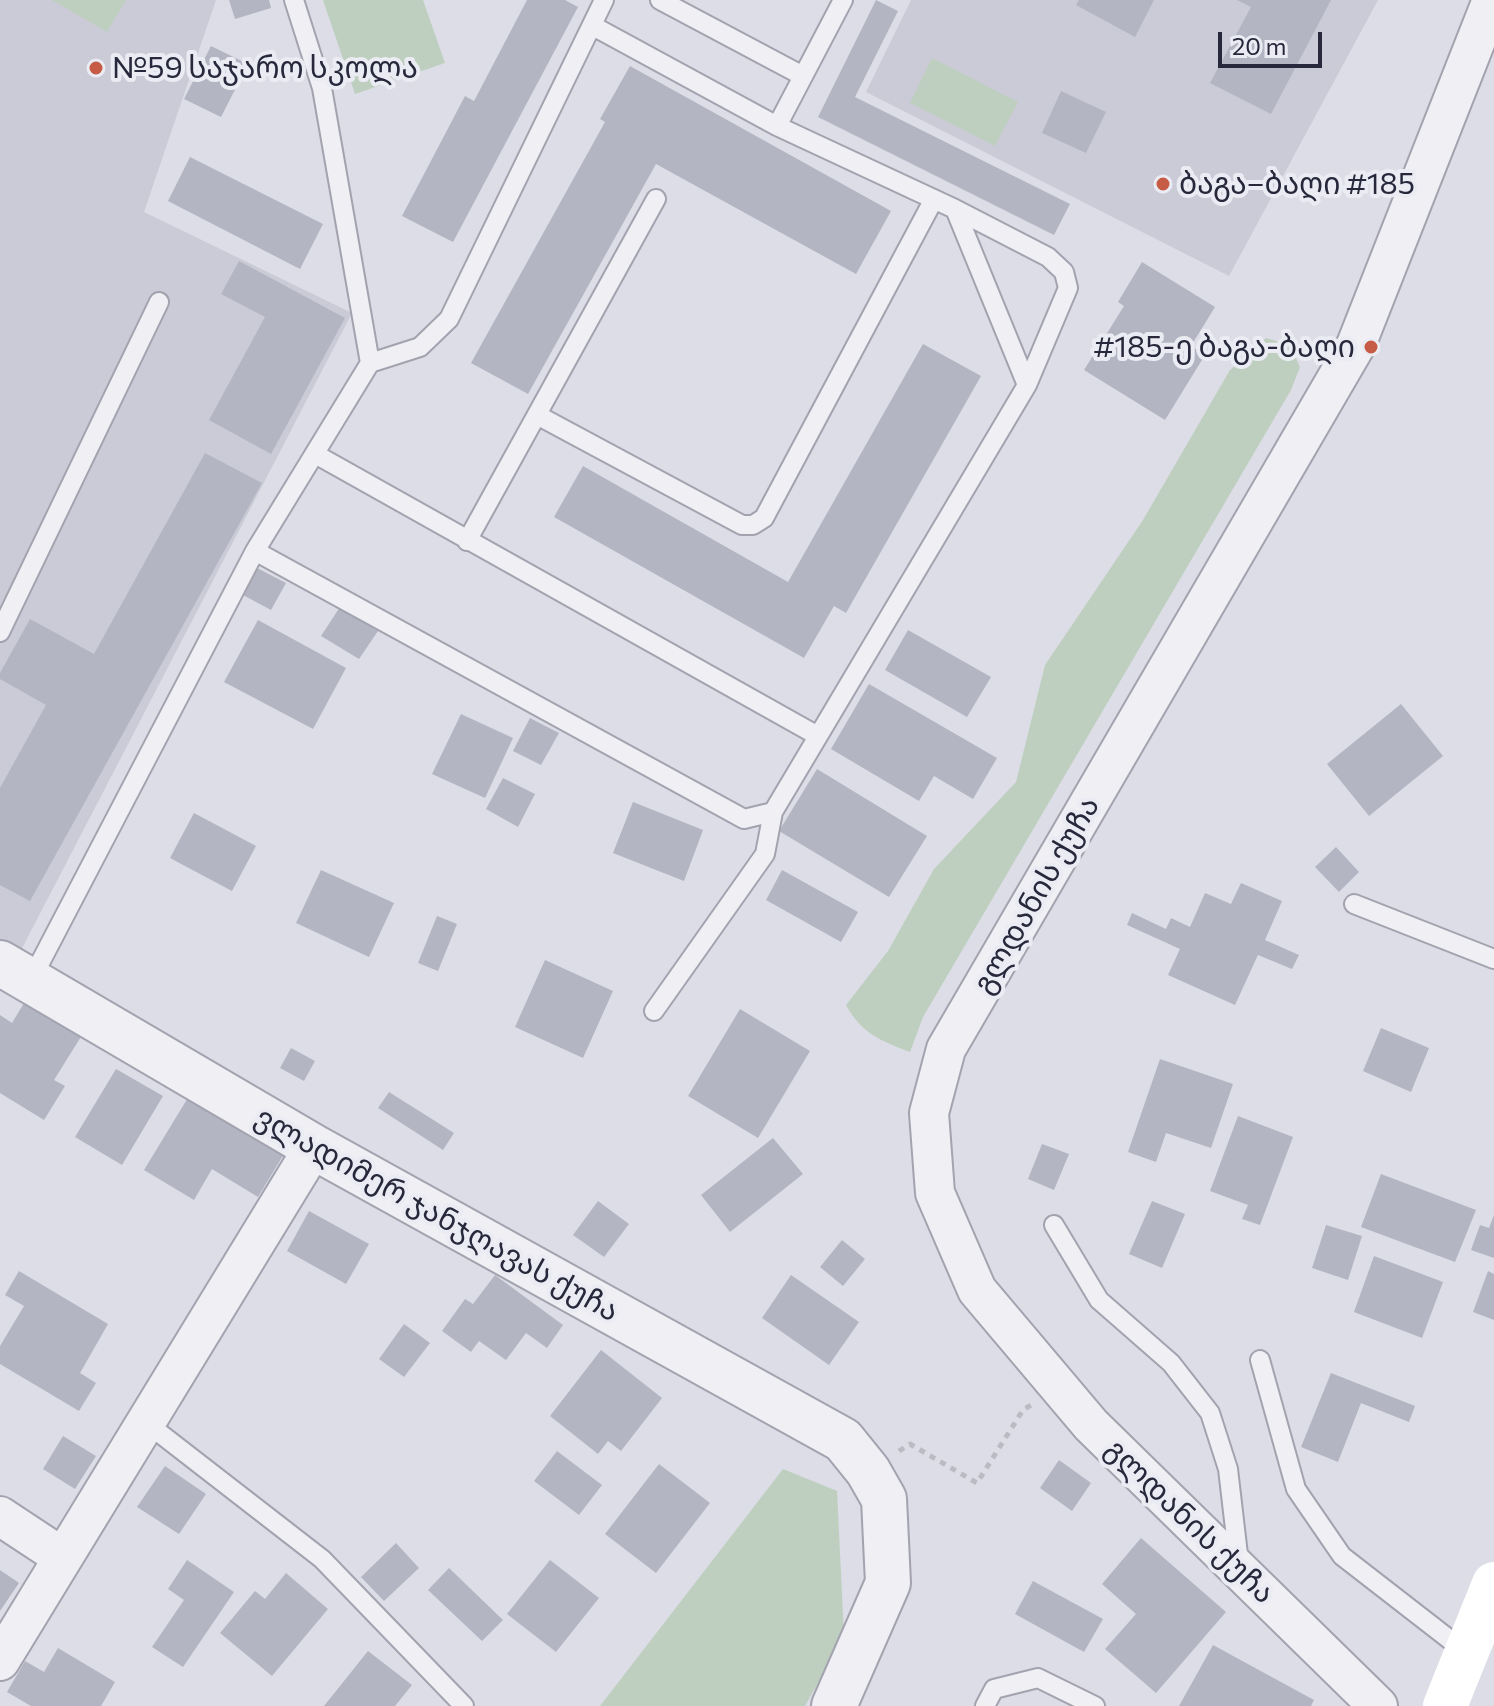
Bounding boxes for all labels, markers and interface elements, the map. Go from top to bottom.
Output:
scale bar [1222,16,1326,66]
text: 20 m [1232,31,1286,60]
place label: №59 საჯარო სკოლა [112,50,418,86]
marker: №59 საჯარო სკოლა [87,59,105,77]
place label: ბაგა–ბაღი #185 [1179,166,1415,202]
marker: ბაგა–ბაღი #185 [1154,175,1172,193]
place label: #185-ე ბაგა-ბაღი [1094,329,1355,365]
marker: #185-ე ბაგა-ბაღი [1362,338,1380,356]
street label: გლდანის ქუჩა [965,790,1107,1000]
street label: ვლადიმერ ჯანჯღავას ქუჩა [249,1099,625,1329]
street label: გლდანის ქუჩა [1098,1431,1282,1611]

